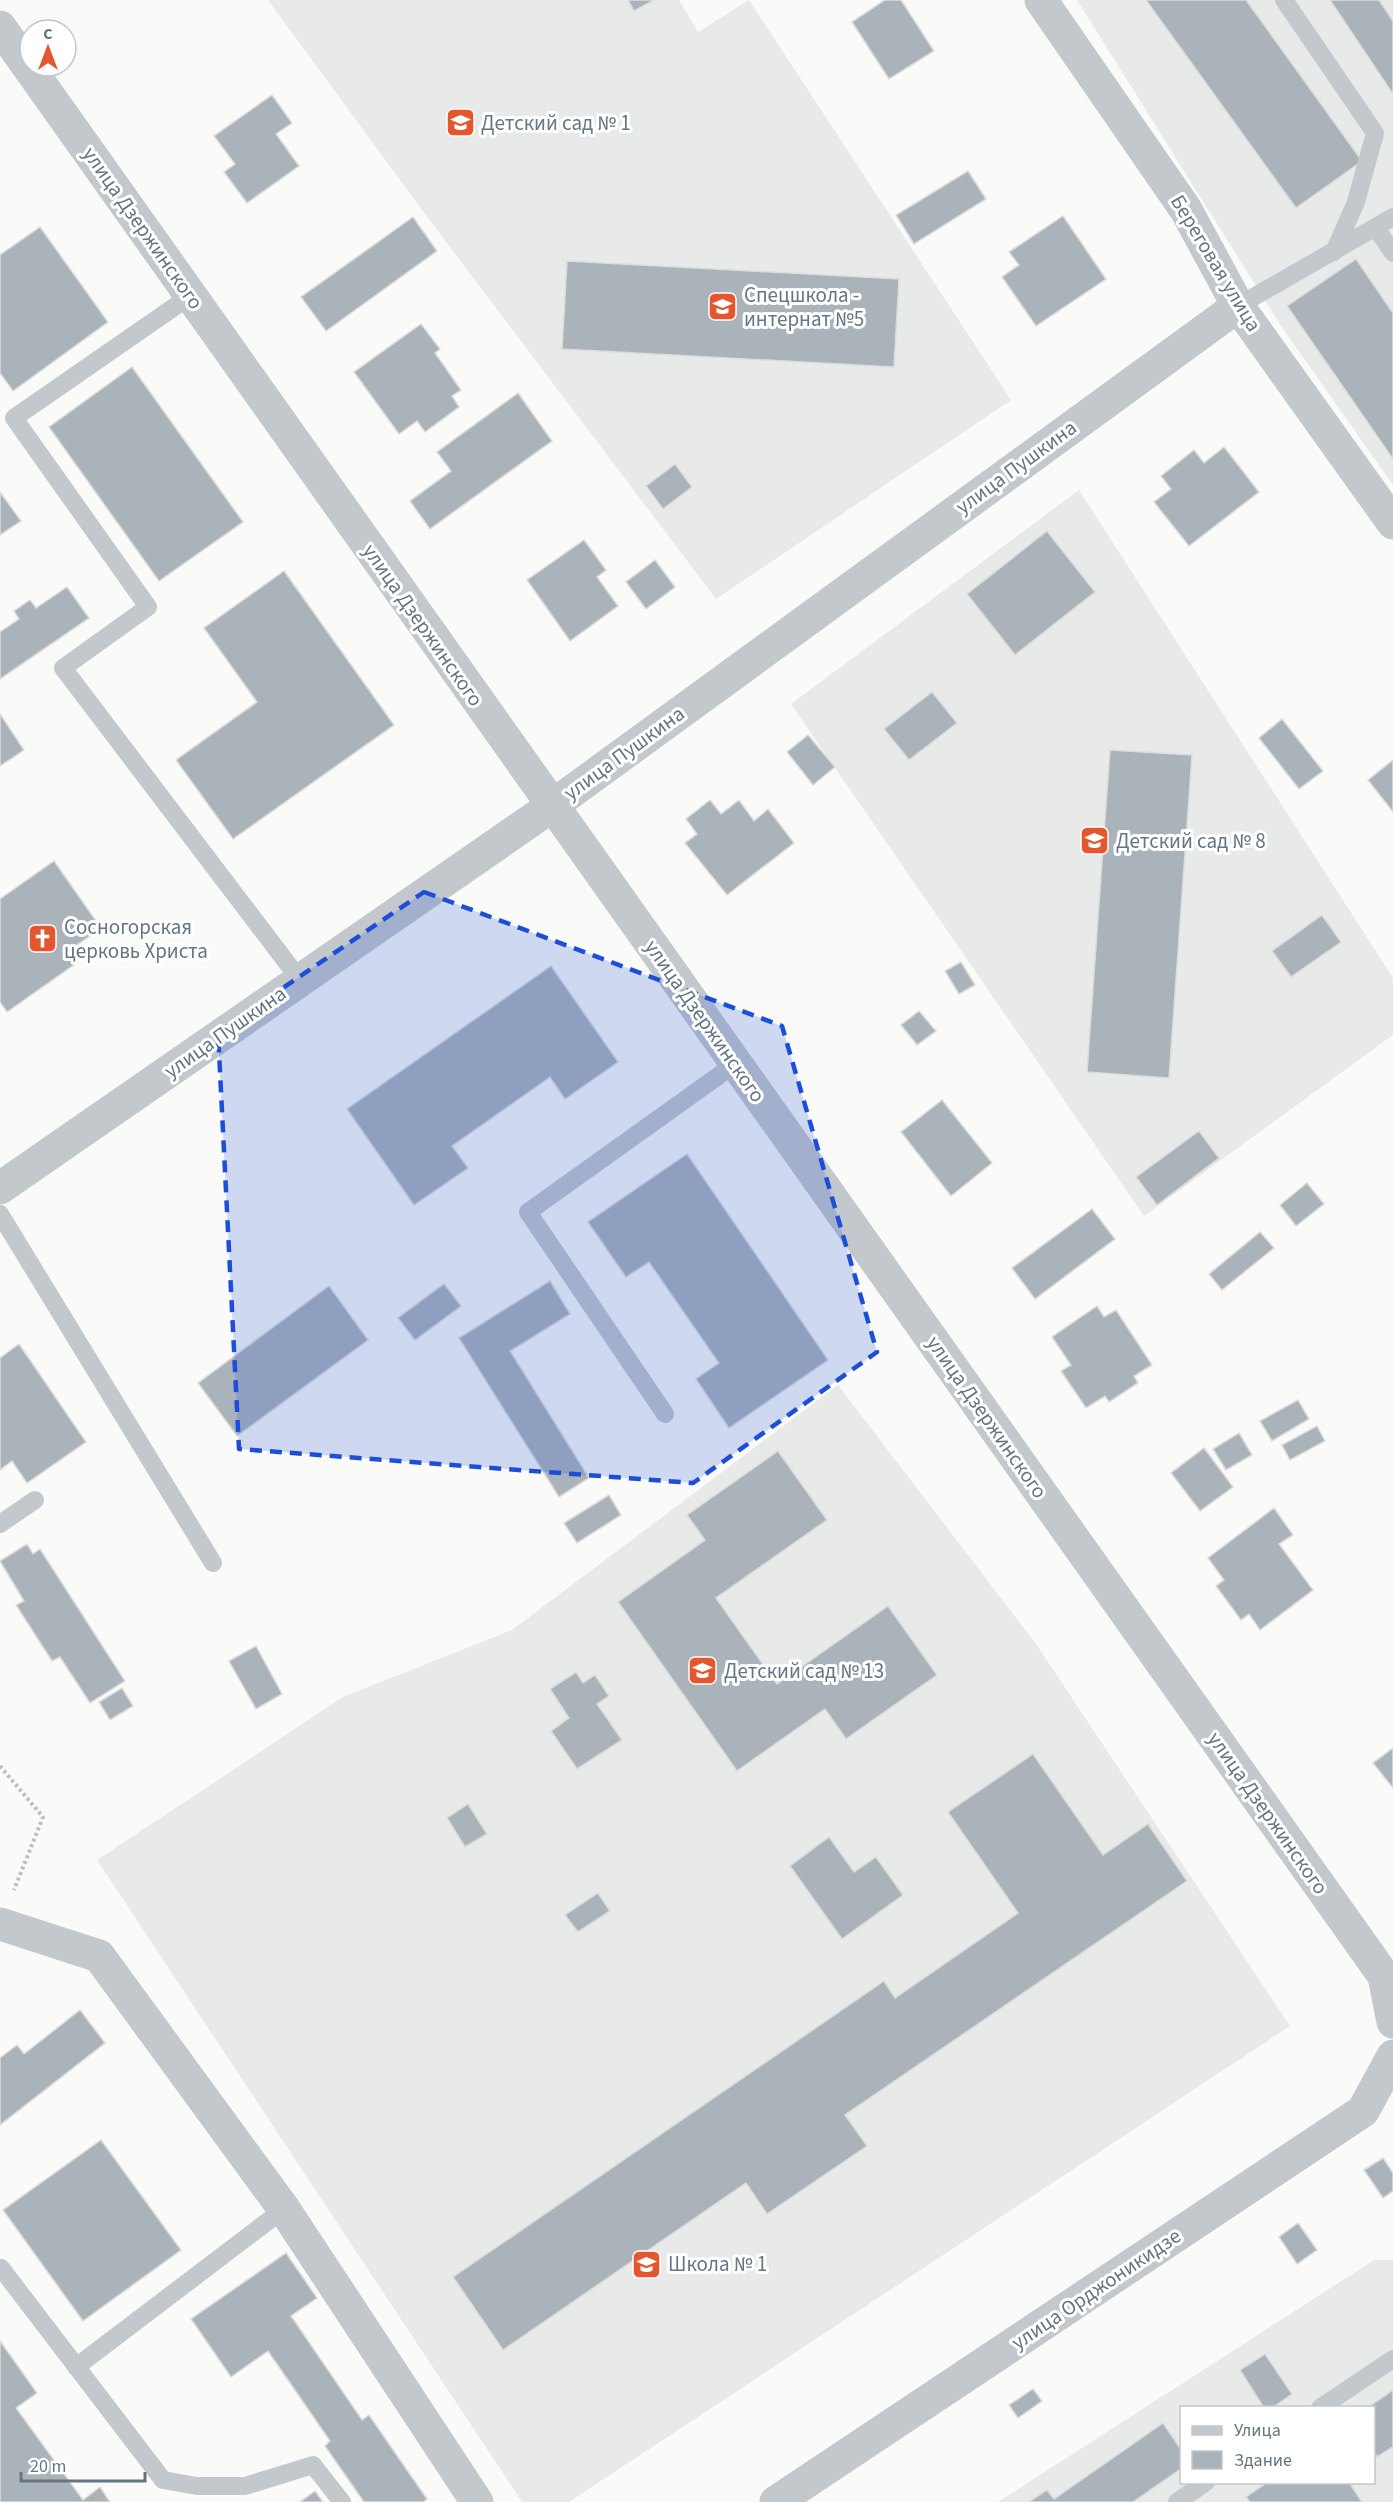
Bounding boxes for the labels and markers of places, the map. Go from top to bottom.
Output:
school or university icon: Детский сад № 1 [444,107,476,139]
place label: Детский сад № 1 [481,108,631,138]
place label: Спецшкола - интернат №5 [744,280,864,334]
school or university icon: Спецшкола - интернат №5 [707,291,739,323]
school or university icon: Детский сад № 8 [1079,825,1111,857]
place label: Детский сад № 8 [1116,826,1266,856]
place label: Сосногорская церковь Христа [64,912,208,966]
church icon: Сосногорская церковь Христа [27,923,59,955]
school or university icon: Детский сад № 13 [687,1655,719,1687]
place label: Детский сад № 13 [724,1656,884,1686]
school or university icon: Школа № 1 [631,2248,663,2280]
place label: Школа № 1 [668,2249,767,2279]

